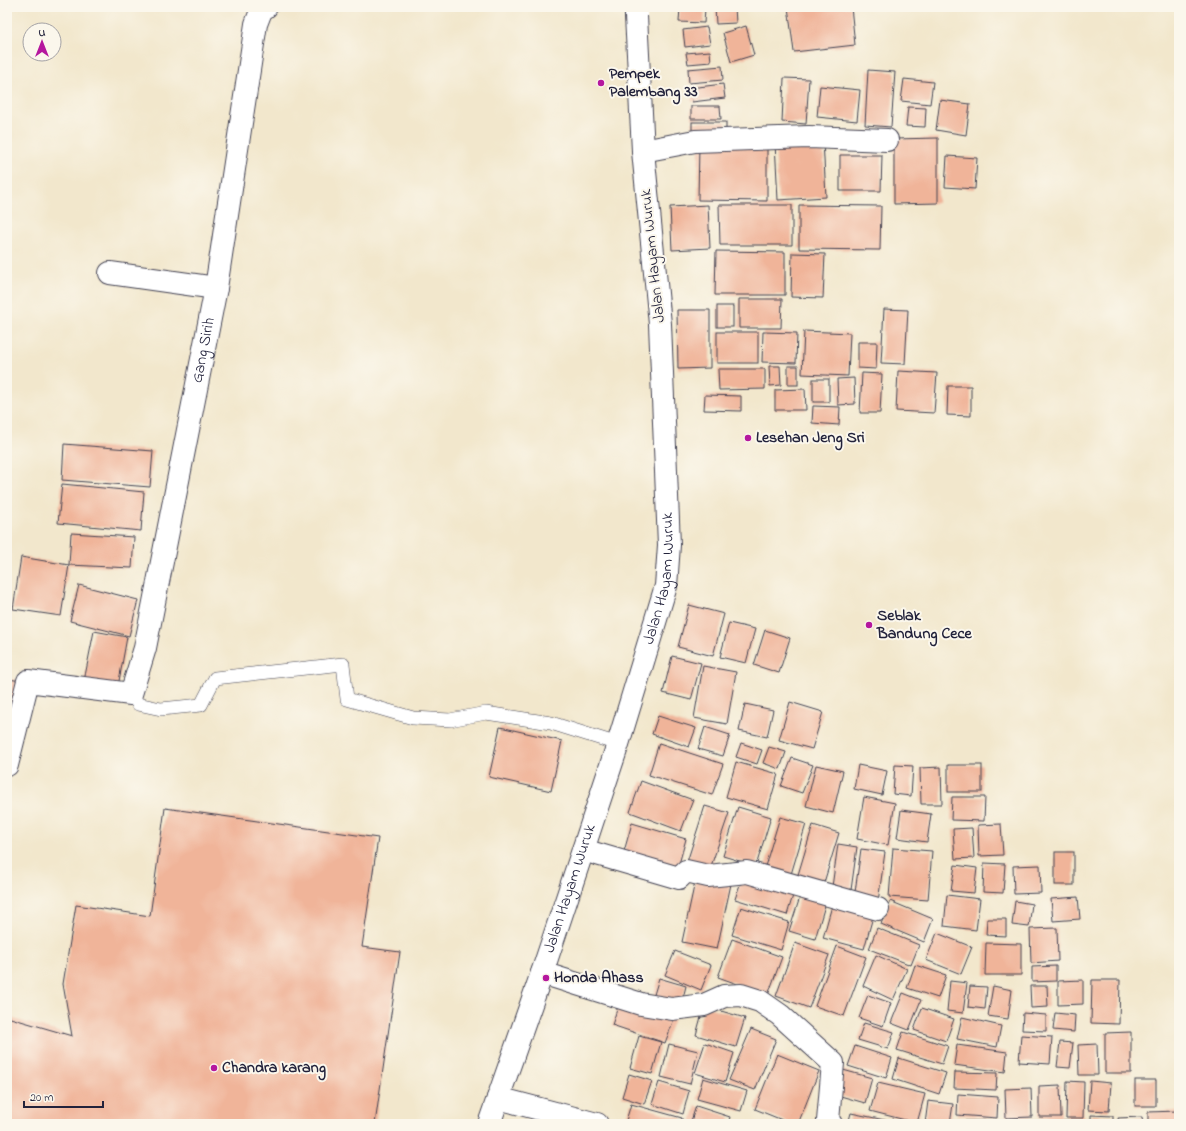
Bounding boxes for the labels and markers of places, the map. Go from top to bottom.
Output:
place label: Pempek Palembang 33 [609,62,698,105]
marker: Pempek Palembang 33 [596,78,606,88]
place label: Lesehan Jeng Sri [756,426,865,451]
marker: Lesehan Jeng Sri [743,433,753,443]
place label: Seblak Bandung Cece [876,604,973,647]
marker: Seblak Bandung Cece [864,620,874,630]
place label: Honda Ahass [554,966,644,990]
marker: Honda Ahass [541,973,551,983]
place label: Chandra karang [222,1056,326,1081]
marker: Chandra karang [209,1063,219,1073]

